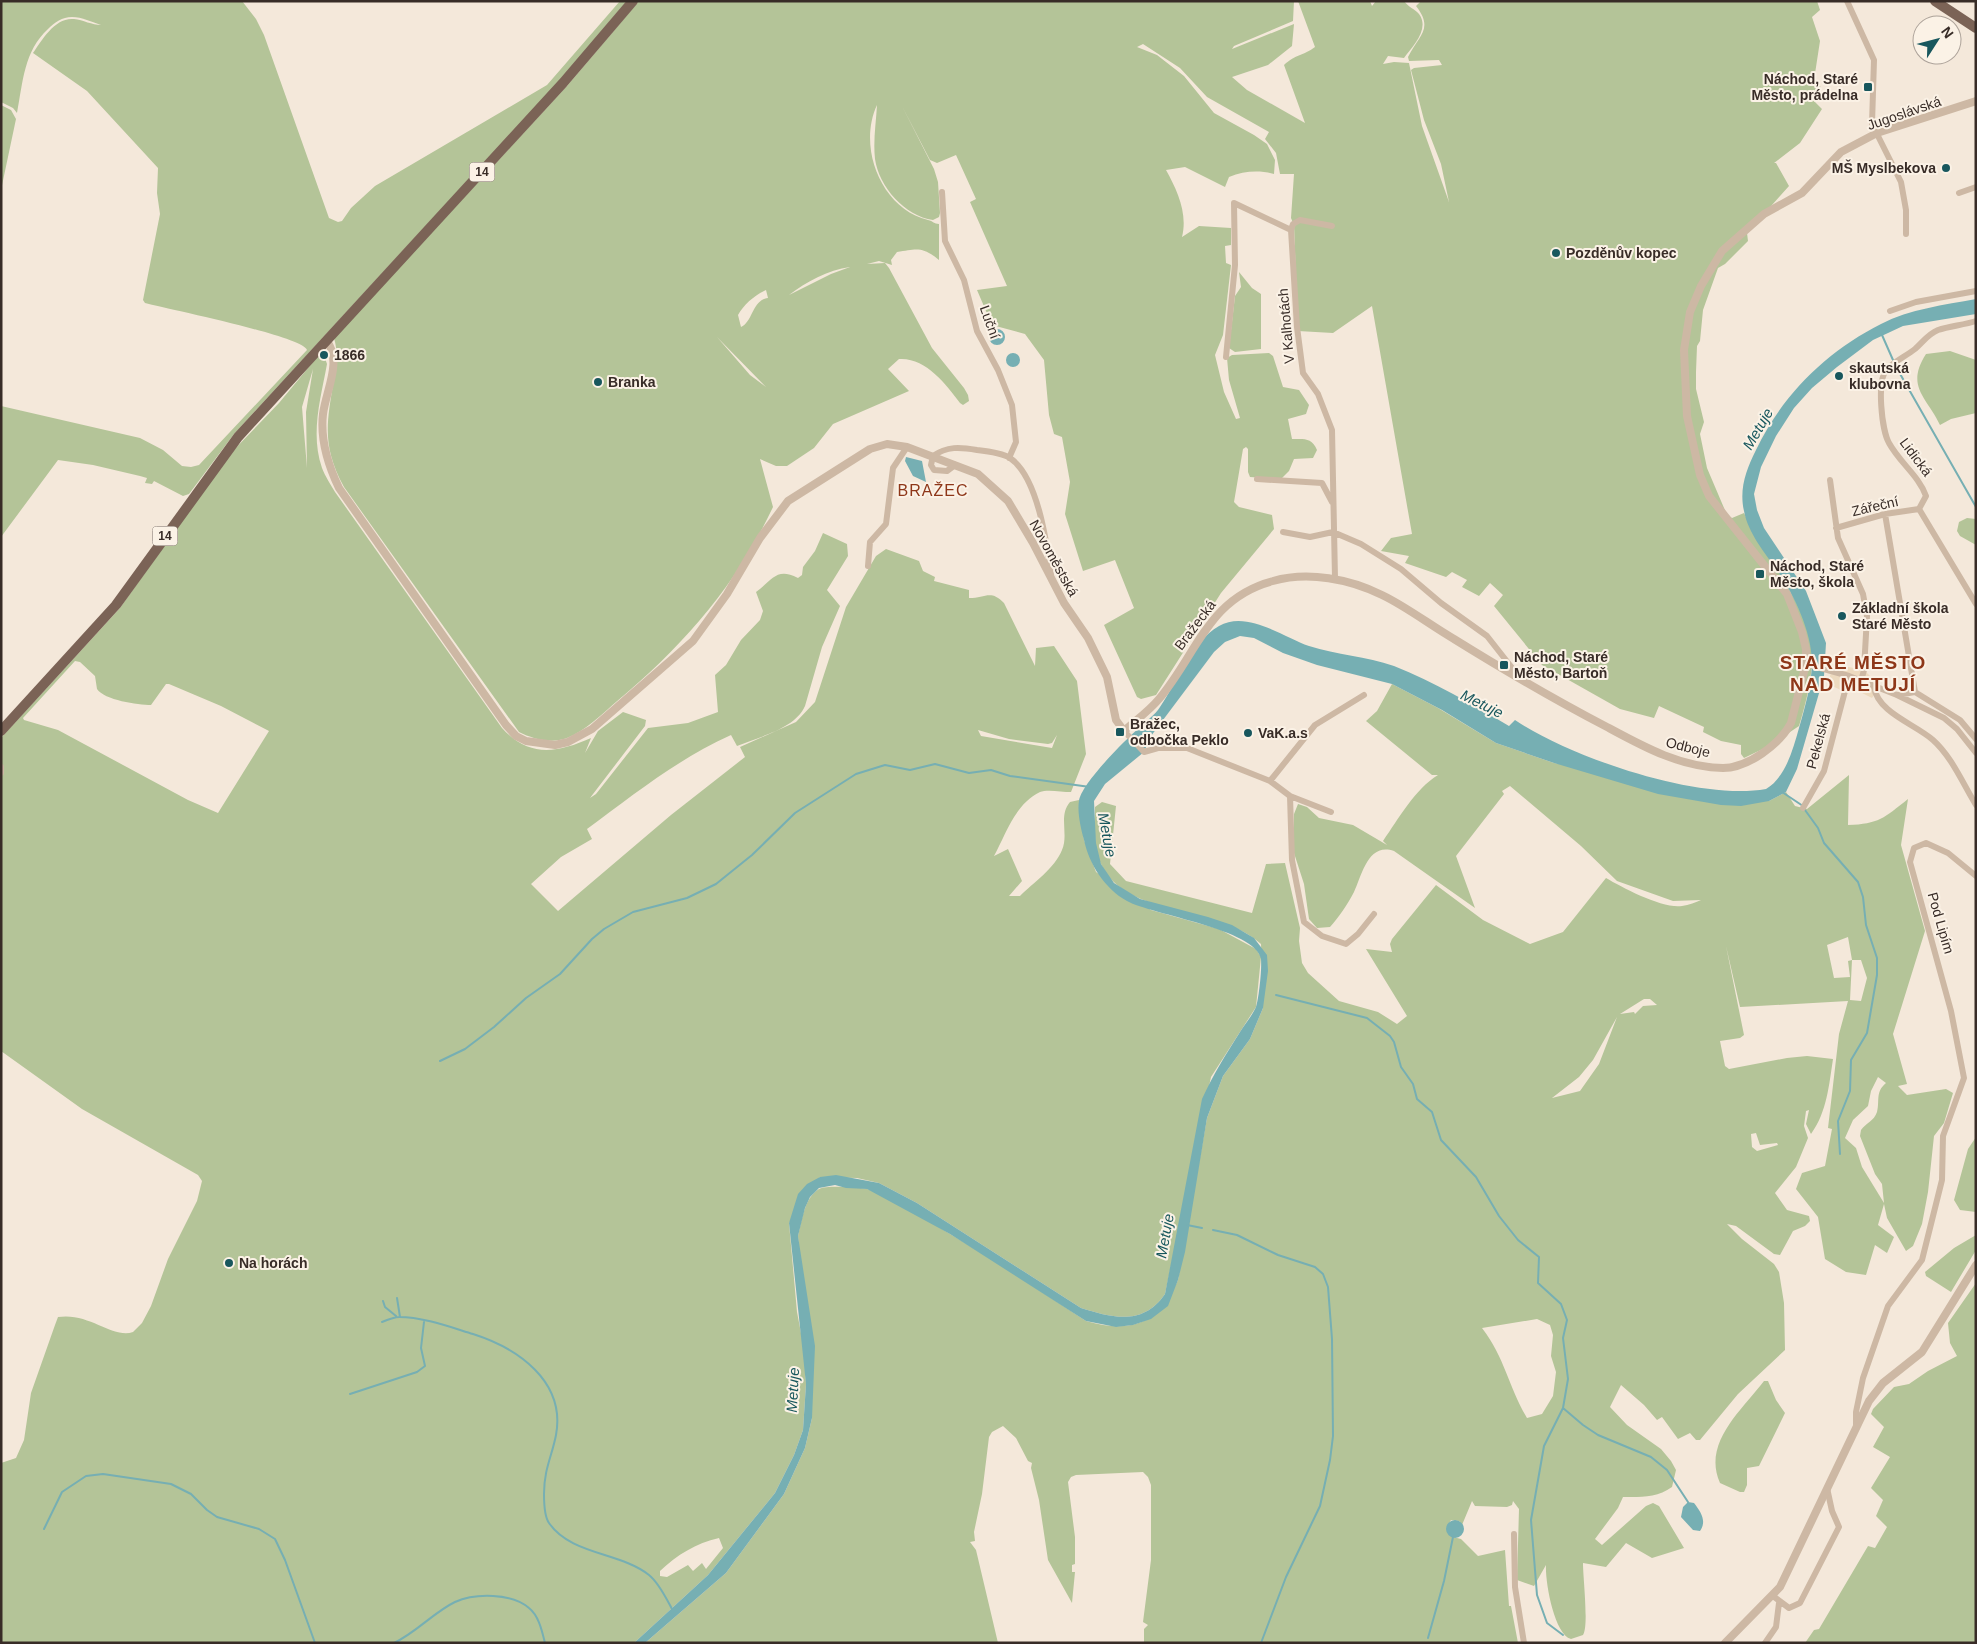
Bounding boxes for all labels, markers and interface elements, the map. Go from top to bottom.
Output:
north arrow [1912,15,1962,65]
text: N [1938,24,1957,41]
place label: Náchod, Staré Město, prádelna [1751,71,1858,103]
marker: Náchod, Staré Město, prádelna [1862,81,1874,93]
street label: Jugoslávská [1865,93,1943,133]
place label: MŠ Myslbekova [1832,159,1936,176]
road number: 14 [470,162,494,182]
marker: MŠ Myslbekova [1940,162,1952,174]
place label: Pozděnův kopec [1566,245,1677,261]
marker: Pozděnův kopec [1550,247,1562,259]
street label: V Kalhotách [1275,288,1297,364]
street label: Luční [977,303,1003,341]
place label: 1866 [334,347,365,363]
marker: 1866 [318,349,330,361]
place label: skautská klubovna [1849,360,1911,392]
marker: skautská klubovna [1833,370,1845,382]
place label: Branka [608,374,656,390]
marker: Branka [592,376,604,388]
water label: Metuje [1739,405,1776,452]
street label: Lidická [1896,435,1936,479]
district label: BRAŽEC [898,481,968,499]
street label: Zářeční [1850,493,1900,519]
street label: Novoměstská [1026,517,1082,599]
road number: 14 [152,526,178,546]
place label: Náchod, Staré Město, škola [1770,558,1864,590]
marker: Náchod, Staré Město, škola [1754,568,1766,580]
street label: Bražecká [1171,597,1219,653]
place label: Základní škola Staré Město [1852,600,1949,632]
marker: Základní škola Staré Město [1836,610,1848,622]
place label: Náchod, Staré Město, Bartoň [1514,649,1608,681]
district label: STARÉ MĚSTO NAD METUJÍ [1780,652,1926,695]
marker: Náchod, Staré Město, Bartoň [1498,659,1510,671]
water label: Metuje [1458,686,1506,721]
street label: Pekelská [1803,711,1833,771]
place label: Bražec, odbočka Peklo [1130,716,1229,748]
place label: VaK.a.s [1258,725,1308,741]
marker: Bražec, odbočka Peklo [1114,726,1126,738]
marker: VaK.a.s [1242,727,1254,739]
street label: Odboje [1664,734,1712,760]
water label: Metuje [1095,811,1120,859]
street label: Pod Lipím [1925,890,1957,956]
water label: Metuje [1152,1212,1177,1260]
place label: Na horách [239,1255,307,1271]
marker: Na horách [223,1257,235,1269]
water label: Metuje [783,1367,802,1413]

